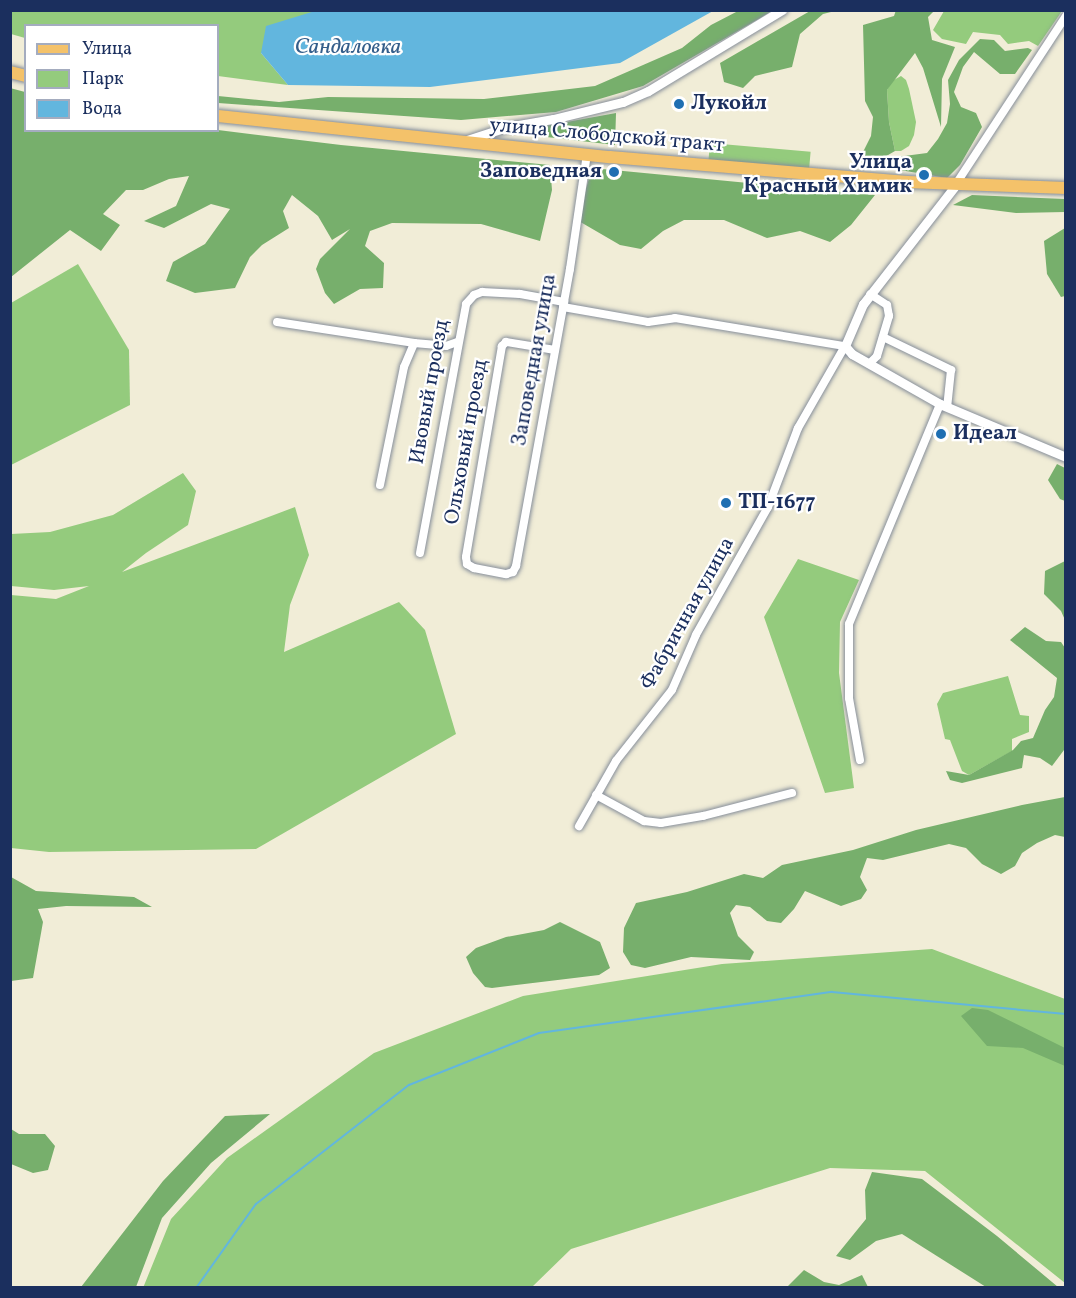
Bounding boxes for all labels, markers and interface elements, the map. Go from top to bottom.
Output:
legend [24,24,219,132]
water label: Сандаловка [295,35,401,61]
text: Улица [82,37,132,62]
text: Парк [82,67,124,92]
place label: Лукойл [691,91,767,117]
text: Вода [82,97,122,122]
marker: Лукойл [672,97,686,111]
street label: улица Слободской тракт [488,113,726,159]
place label: Улица Красный Химик [743,150,912,200]
place label: Заповедная [480,159,602,185]
marker: Заповедная [607,165,621,179]
marker: Улица Красный Химик [917,168,931,182]
street label: Заповедная улица [507,272,563,448]
street label: Ивовый проезд [405,318,455,466]
street label: Ольховый проезд [440,357,494,527]
place label: Идеал [953,421,1017,447]
marker: Идеал [934,427,948,441]
place label: ТП-1677 [738,490,816,516]
marker: ТП-1677 [719,496,733,510]
street label: Фабричная улица [635,533,741,695]

